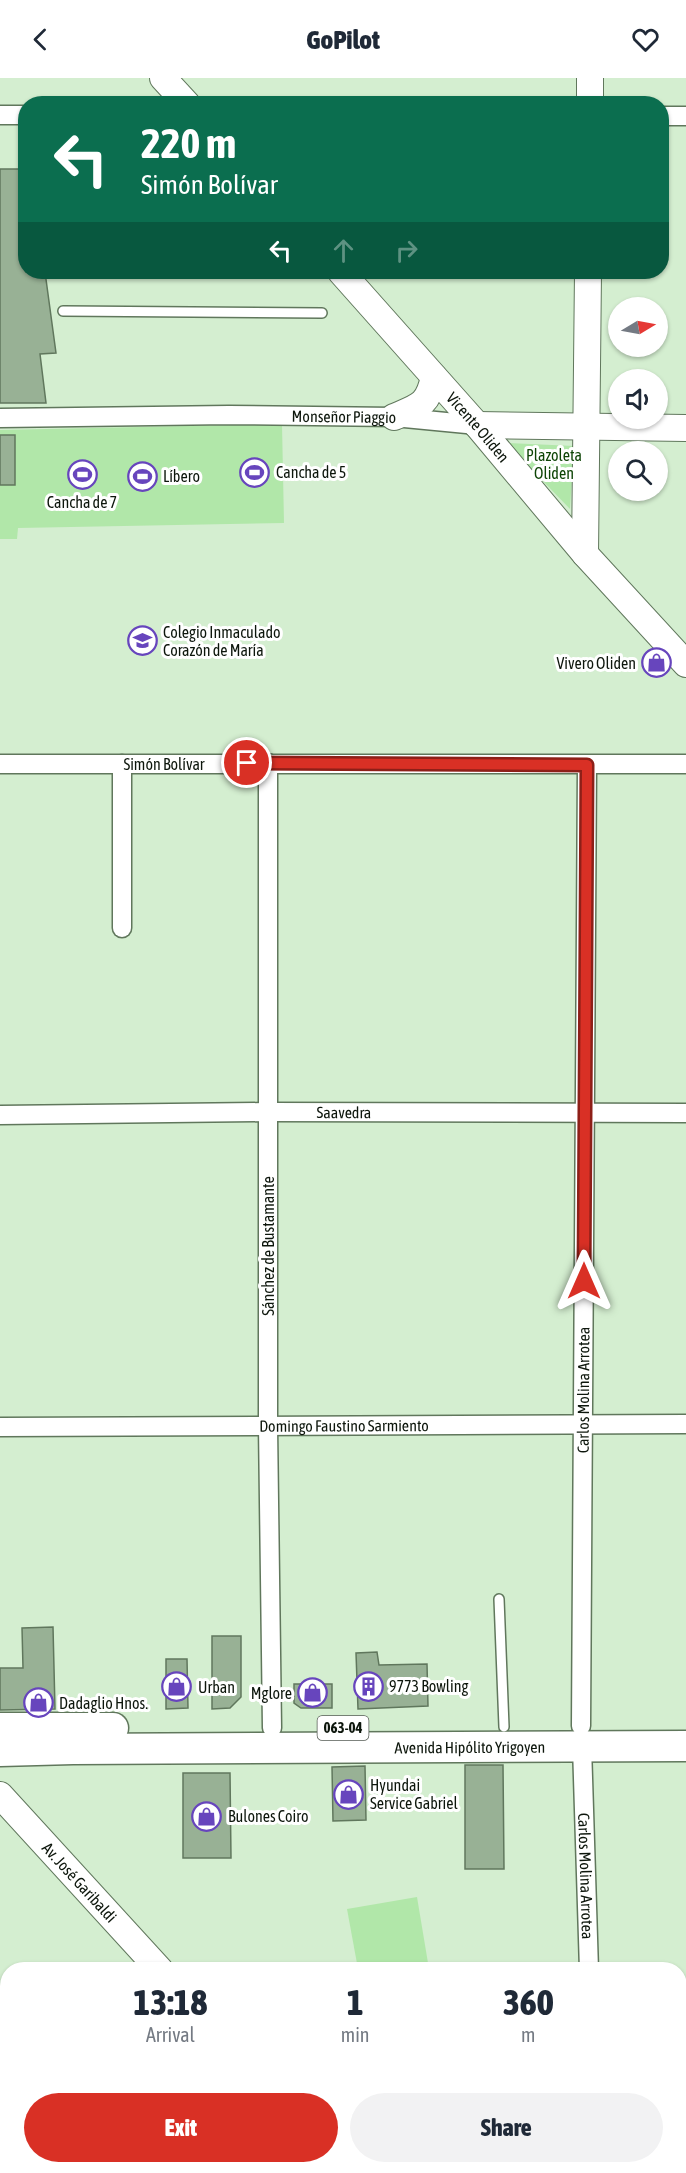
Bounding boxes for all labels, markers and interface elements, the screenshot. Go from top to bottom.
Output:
icon: back [24,23,57,56]
icon: heart [629,23,662,56]
text: GoPilot [306,24,380,55]
text: 220 m [141,119,236,167]
icon: left [42,120,120,198]
text: Simón Bolívar [141,169,278,200]
icon: left [264,234,297,267]
icon: ahead [327,234,360,267]
icon: right [390,234,423,267]
north arrow [608,297,668,357]
map controls [608,297,668,501]
button: sound [608,369,668,429]
street label: Vicente Oliden [443,388,513,466]
street label: Monseñor Piaggio [292,407,396,427]
button: search [608,441,668,501]
park label: Plazoleta Oliden [526,446,582,482]
sports icon: Cancha de 5 [239,456,271,488]
sports icon: Cancha de 7 [66,458,98,490]
sports icon: Líbero [126,460,158,492]
place label: Cancha de 5 [276,463,346,481]
place label: Líbero [163,467,200,485]
place label: Cancha de 7 [47,493,117,511]
place label: Colegio Inmaculado Corazón de María [163,623,281,659]
school or university icon: Colegio Inmaculado Corazón de María [126,625,158,657]
shop icon: Vivero Oliden [641,647,673,679]
place label: Vivero Oliden [556,654,636,672]
pin [221,737,272,788]
icon: arrive [230,746,263,779]
street label: Simón Bolívar [123,755,205,773]
street label: Saavedra [317,1103,371,1121]
street label: Sánchez de Bustamante [259,1176,277,1316]
position arrow [552,1249,616,1313]
street label: Carlos Molina Arrotea [574,1327,592,1453]
street label: Domingo Faustino Sarmiento [259,1416,429,1436]
building icon: 9773 Bowling [352,1670,384,1702]
shop icon: Urban [161,1671,193,1703]
shop icon: Mglore [297,1677,329,1709]
place label: 9773 Bowling [389,1677,468,1696]
place label: Urban [198,1678,235,1696]
place label: Mglore [251,1684,292,1703]
shop icon: Dadaglio Hnos. [22,1687,54,1719]
place label: Dadaglio Hnos. [59,1694,148,1713]
road number: 063-04 [318,1716,368,1740]
street label: Avenida Hipólito Yrigoyen [395,1738,545,1757]
place label: Hyundai Service Gabriel [370,1776,459,1812]
shop icon: Hyundai Service Gabriel [333,1778,365,1810]
shop icon: Bulones Coiro [191,1800,223,1832]
place label: Bulones Coiro [228,1807,308,1825]
street label: Carlos Molina Arrotea [575,1812,597,1939]
street label: Av. José Garibaldi [39,1839,121,1926]
text: 13:18 [133,1981,207,2023]
text: 1 [347,1981,364,2023]
text: 360 [503,1981,554,2023]
text: Arrival [146,2023,195,2046]
text: min [341,2023,370,2046]
text: m [521,2023,535,2046]
button: Exit [24,2093,338,2162]
button: Share [350,2093,663,2162]

